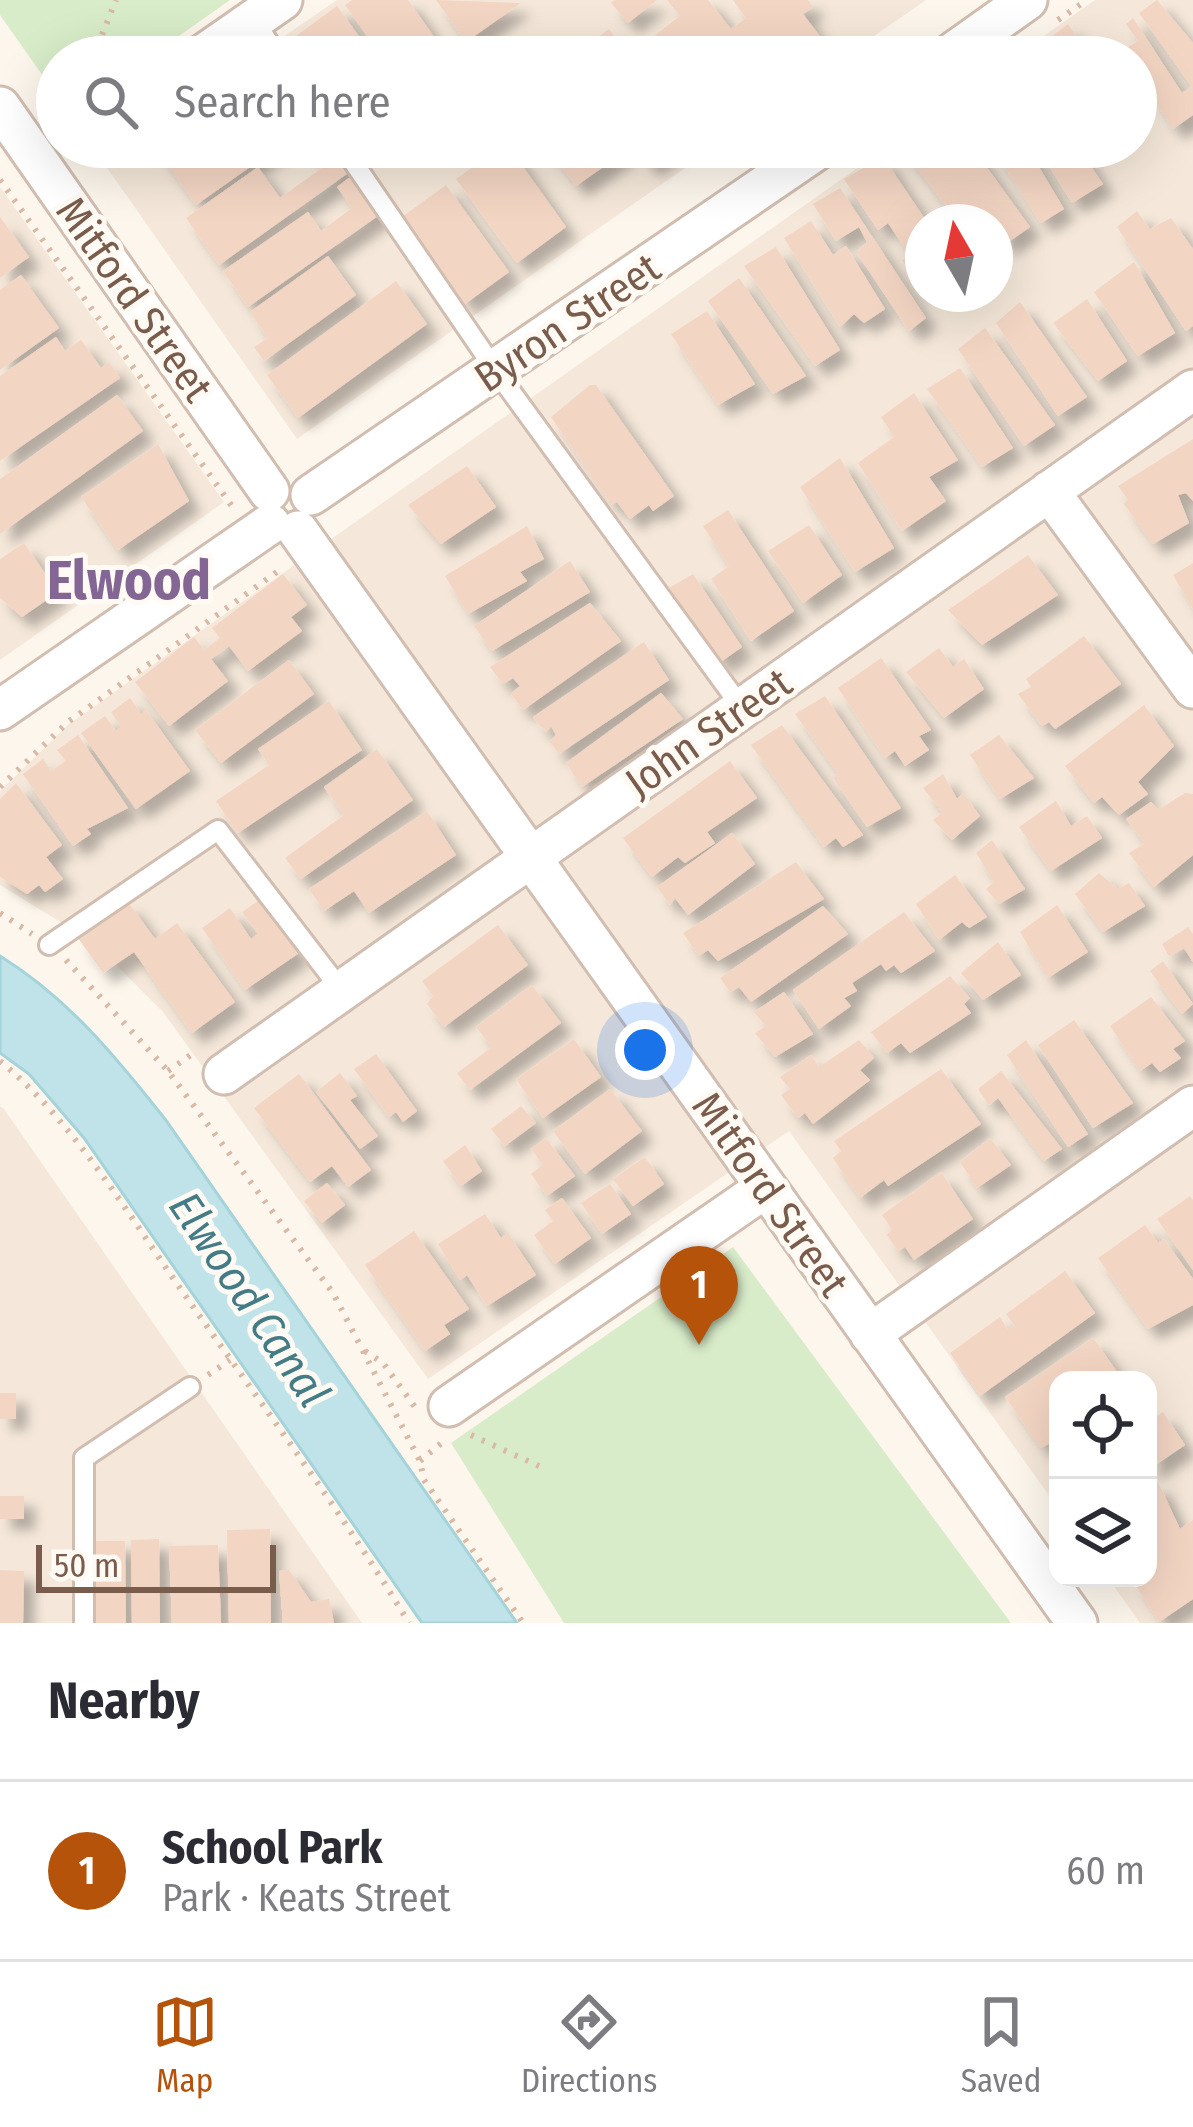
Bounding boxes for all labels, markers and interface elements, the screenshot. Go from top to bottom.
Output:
search box [36,36,1157,168]
icon: search [78,69,144,135]
text: Search here [174,75,391,129]
street label: Mitford Street [45,188,223,412]
north arrow [905,204,1013,312]
street label: Byron Street [465,243,670,403]
district label: Elwood [47,549,211,613]
street label: John Street [616,657,801,808]
your location [615,1020,675,1080]
street label: Mitford Street [681,1083,859,1307]
water label: Elwood Canal [158,1182,341,1417]
pin: 1 [660,1246,738,1345]
map controls [1049,1371,1157,1587]
button: locate [1049,1371,1157,1479]
button: layers [1049,1479,1157,1587]
scale bar [36,1539,276,1592]
text: 50 m [54,1546,119,1586]
text: Nearby [48,1670,200,1732]
text: School Park [162,1821,382,1875]
text: 1 [79,1848,95,1894]
text: 60 m [1066,1848,1145,1894]
text: Park · Keats Street [162,1875,450,1921]
tab: Map [152,1989,218,2101]
tab: Directions [521,1989,657,2101]
tab: Saved [961,1989,1041,2101]

